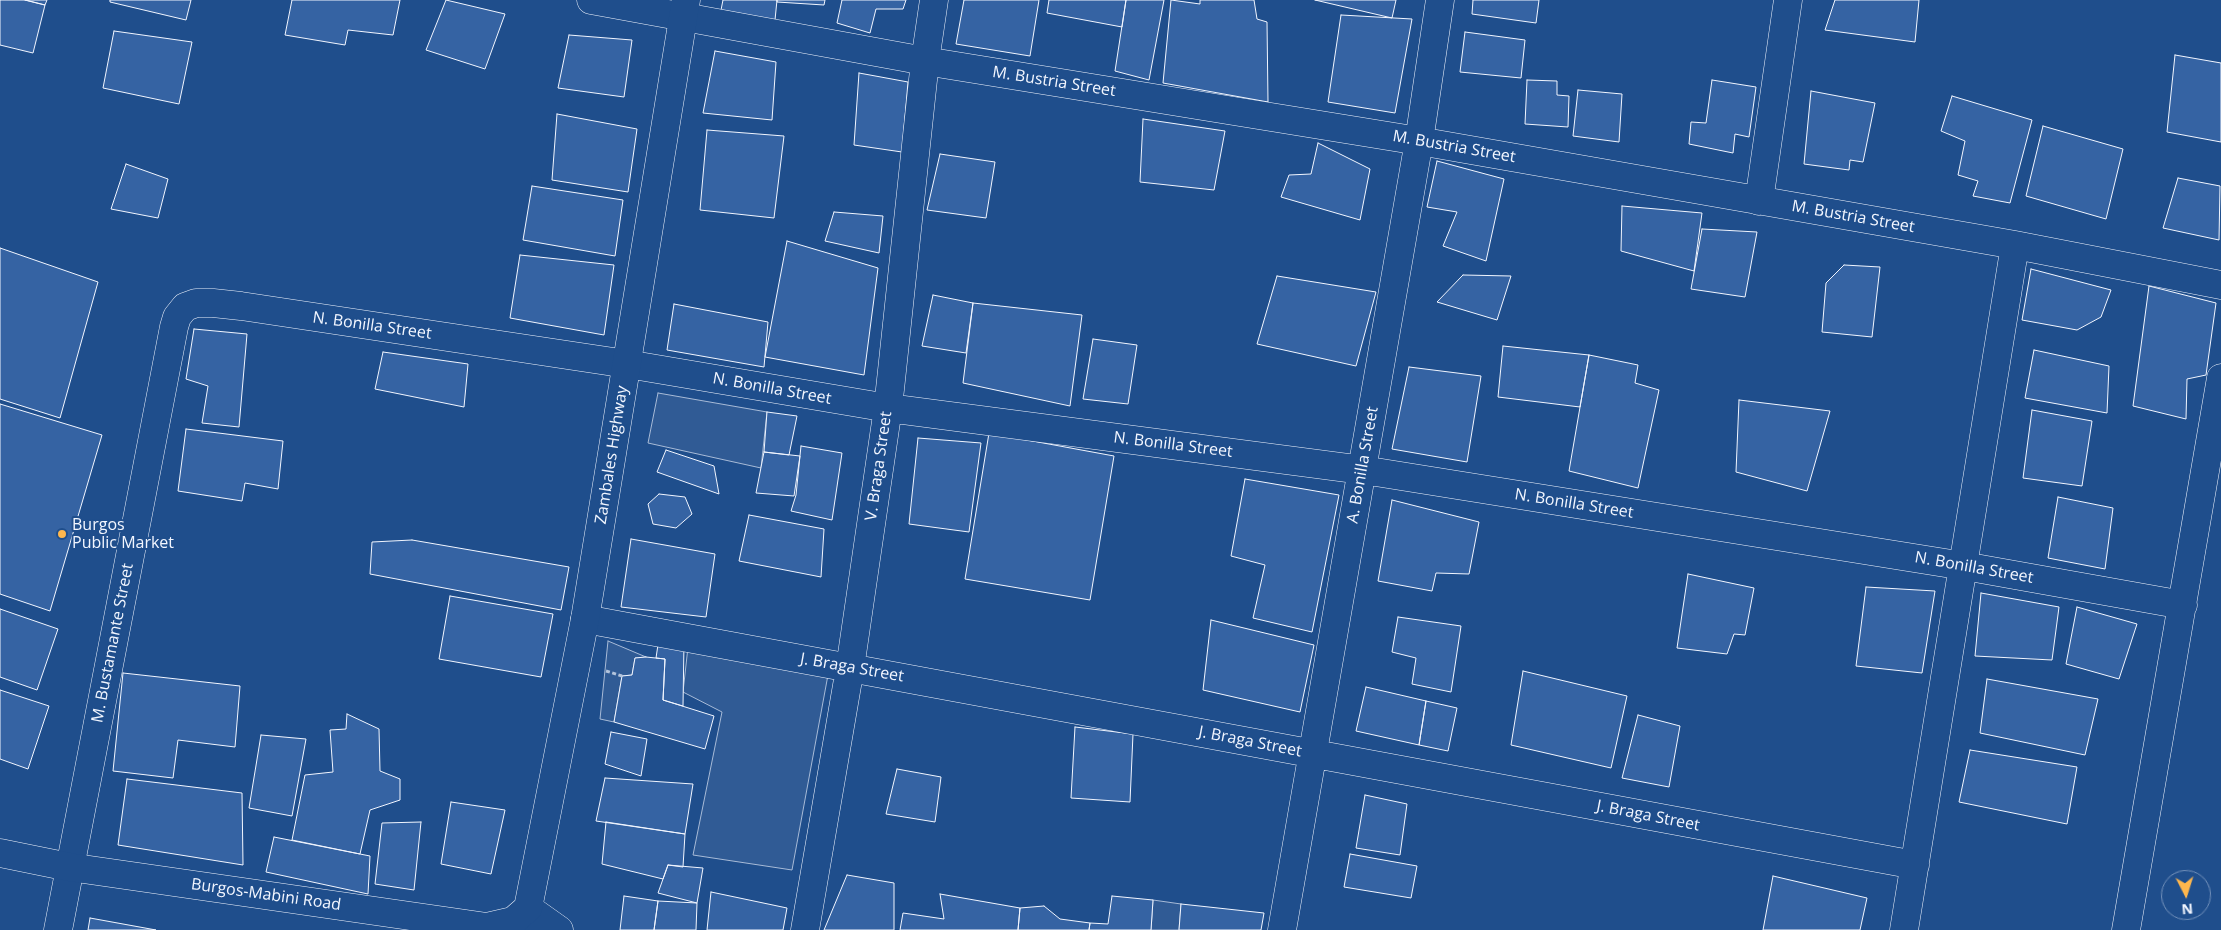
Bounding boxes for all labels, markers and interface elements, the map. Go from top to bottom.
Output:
street label: M. Bustria Street [991,63,1117,101]
street label: M. Bustria Street [1391,127,1517,167]
street label: M. Bustria Street [1790,197,1916,237]
street label: N. Bonilla Street [311,308,433,344]
street label: N. Bonilla Street [711,369,833,409]
street label: Zambales Highway [592,384,632,526]
street label: A. Bonilla Street [1343,405,1383,525]
street label: V. Braga Street [862,410,896,522]
street label: N. Bonilla Street [1112,428,1234,462]
street label: N. Bonilla Street [1513,485,1635,523]
place label: Burgos Public Market [72,515,174,553]
marker: Burgos Public Market [56,528,68,540]
street label: N. Bonilla Street [1913,548,2035,588]
street label: M. Bustamante Street [88,562,138,724]
street label: J. Braga Street [799,649,905,687]
street label: J. Braga Street [1197,723,1303,761]
street label: J. Braga Street [1595,797,1701,835]
north arrow [2161,870,2211,920]
street label: Burgos-Mabini Road [190,875,342,915]
text: N [2181,899,2194,919]

